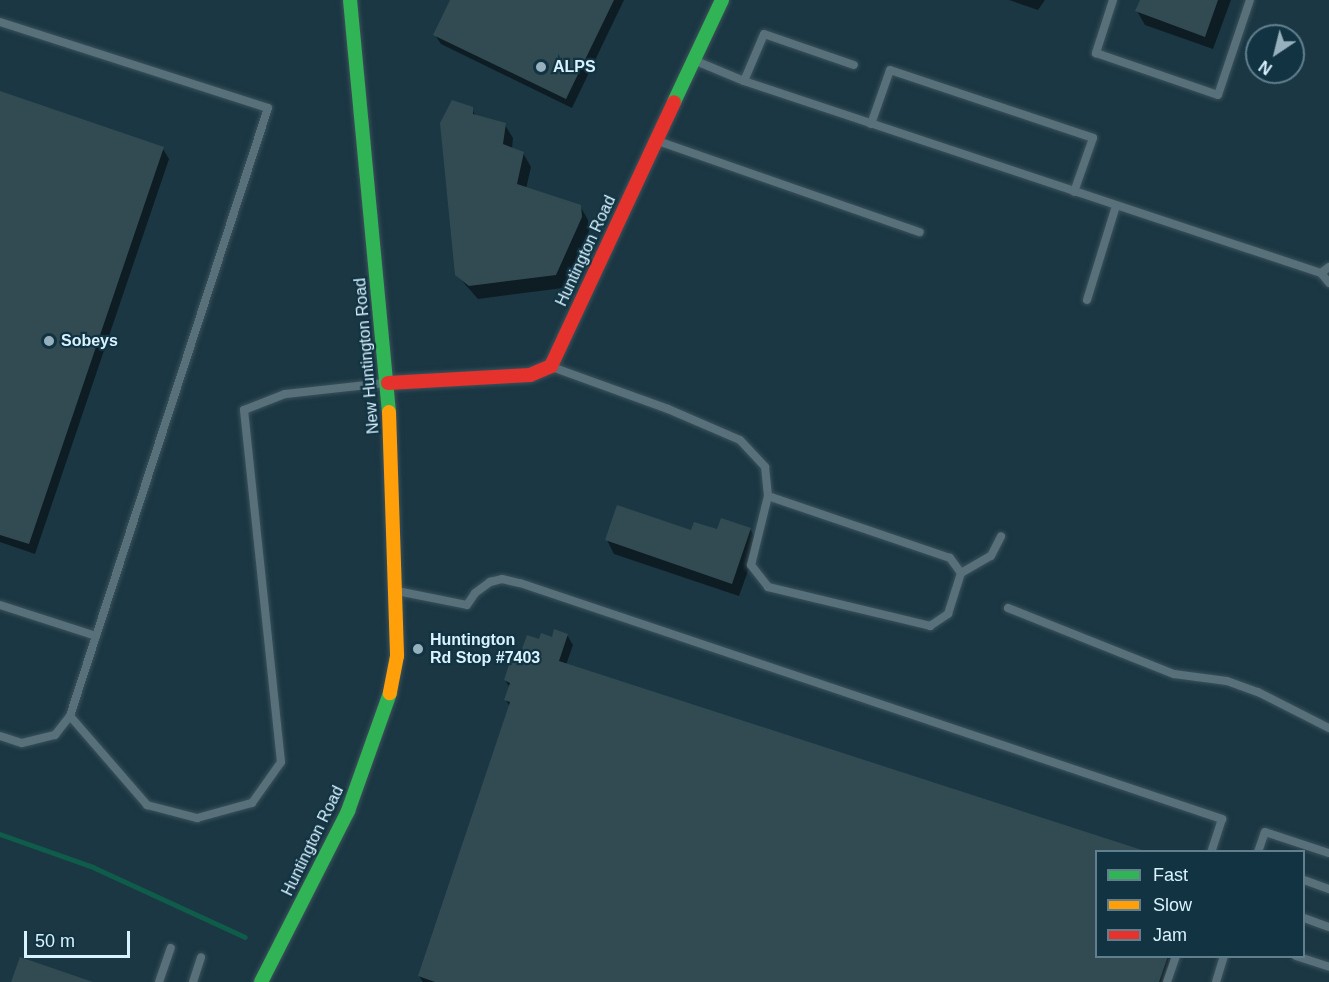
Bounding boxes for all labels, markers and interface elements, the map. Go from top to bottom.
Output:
north arrow [1245,24,1305,84]
place label: ALPS [553,57,596,77]
text: N [1256,57,1275,78]
marker: ALPS [534,60,548,74]
street label: Huntington Road [552,193,620,309]
street label: New Huntington Road [351,277,383,435]
place label: Sobeys [61,331,118,351]
marker: Sobeys [42,334,56,348]
place label: Huntington Rd Stop #7403 [430,630,540,668]
marker: Huntington Rd Stop #7403 [411,642,425,656]
street label: Huntington Road [278,783,348,899]
legend [1095,850,1305,958]
text: Fast [1153,865,1188,885]
text: Slow [1153,895,1192,915]
scale bar [27,919,134,957]
text: Jam [1153,925,1187,945]
text: 50 m [35,931,75,951]

